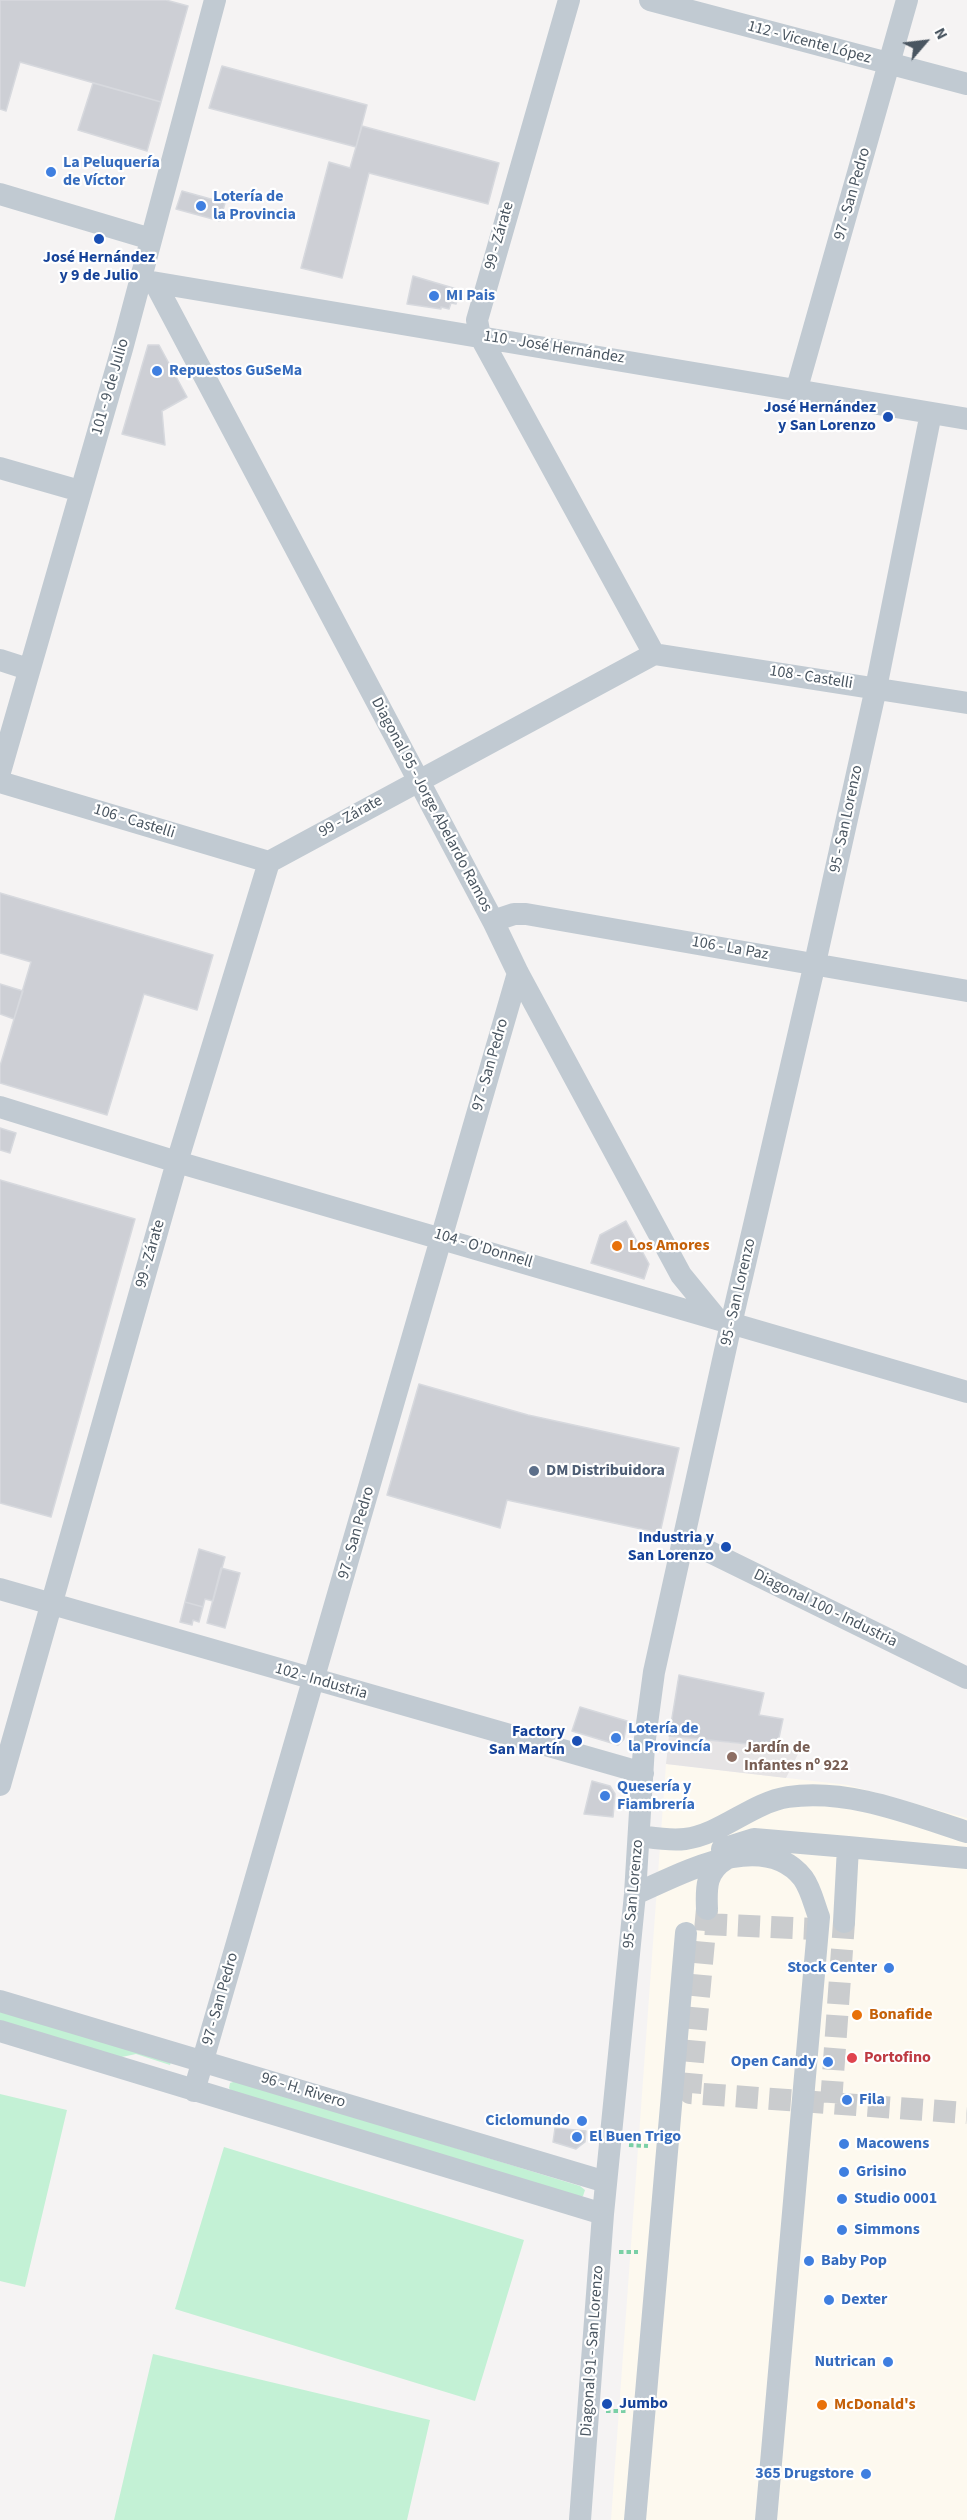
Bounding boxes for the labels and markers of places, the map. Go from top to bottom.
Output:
place label: La Peluquería de Víctor [63,153,160,191]
marker: La Peluquería de Víctor [44,165,58,179]
place label: Lotería de la Provincia [213,187,296,225]
marker: Lotería de la Provincia [194,199,208,213]
marker: José Hernández y 9 de Julio [92,232,106,246]
place label: José Hernández y 9 de Julio [43,248,155,286]
place label: MI Pais [446,286,495,306]
marker: MI Pais [427,289,441,303]
place label: Repuestos GuSeMa [169,361,302,381]
marker: Repuestos GuSeMa [150,364,164,378]
place label: José Hernández y San Lorenzo [764,398,876,436]
marker: José Hernández y San Lorenzo [881,410,895,424]
place label: Los Amores [629,1236,709,1256]
marker: Los Amores [610,1239,624,1253]
place label: DM Distribuidora [546,1461,665,1481]
marker: DM Distribuidora [527,1464,541,1478]
place label: Industria y San Lorenzo [628,1528,714,1566]
marker: Industria y San Lorenzo [719,1540,733,1554]
place label: Lotería de la Provincía [628,1719,711,1757]
place label: Factory San Martín [489,1722,565,1760]
marker: Lotería de la Provincía [609,1731,623,1745]
marker: Factory San Martín [570,1734,584,1748]
place label: Jardín de Infantes nº 922 [744,1738,849,1776]
marker: Jardín de Infantes nº 922 [725,1750,739,1764]
place label: Quesería y Fiambrería [617,1777,695,1815]
marker: Quesería y Fiambrería [598,1789,612,1803]
place label: Stock Center [787,1958,877,1978]
marker: Stock Center [882,1961,896,1975]
place label: Bonafide [869,2005,932,2025]
marker: Bonafide [850,2008,864,2022]
place label: Portofino [864,2048,931,2068]
marker: Portofino [845,2051,859,2065]
place label: Open Candy [731,2052,816,2072]
marker: Open Candy [821,2055,835,2069]
place label: Fila [859,2090,885,2110]
marker: Fila [840,2093,854,2107]
place label: Ciclomundo [485,2111,570,2131]
marker: Ciclomundo [575,2114,589,2128]
place label: El Buen Trigo [589,2127,681,2147]
marker: El Buen Trigo [570,2130,584,2144]
place label: Macowens [856,2134,929,2154]
marker: Macowens [837,2137,851,2151]
place label: Grisino [856,2162,907,2182]
marker: Grisino [837,2165,851,2179]
place label: Studio 0001 [854,2189,937,2209]
marker: Studio 0001 [835,2192,849,2206]
place label: Simmons [854,2220,920,2240]
marker: Simmons [835,2223,849,2237]
place label: Baby Pop [821,2251,887,2271]
marker: Baby Pop [802,2254,816,2268]
place label: Dexter [841,2290,887,2310]
marker: Dexter [822,2293,836,2307]
place label: Nutrican [814,2352,876,2372]
marker: Nutrican [881,2355,895,2369]
place label: Jumbo [619,2394,668,2414]
place label: McDonald's [834,2395,916,2415]
marker: Jumbo [600,2397,614,2411]
marker: McDonald's [815,2398,829,2412]
place label: 365 Drugstore [755,2464,854,2484]
marker: 365 Drugstore [859,2467,873,2481]

